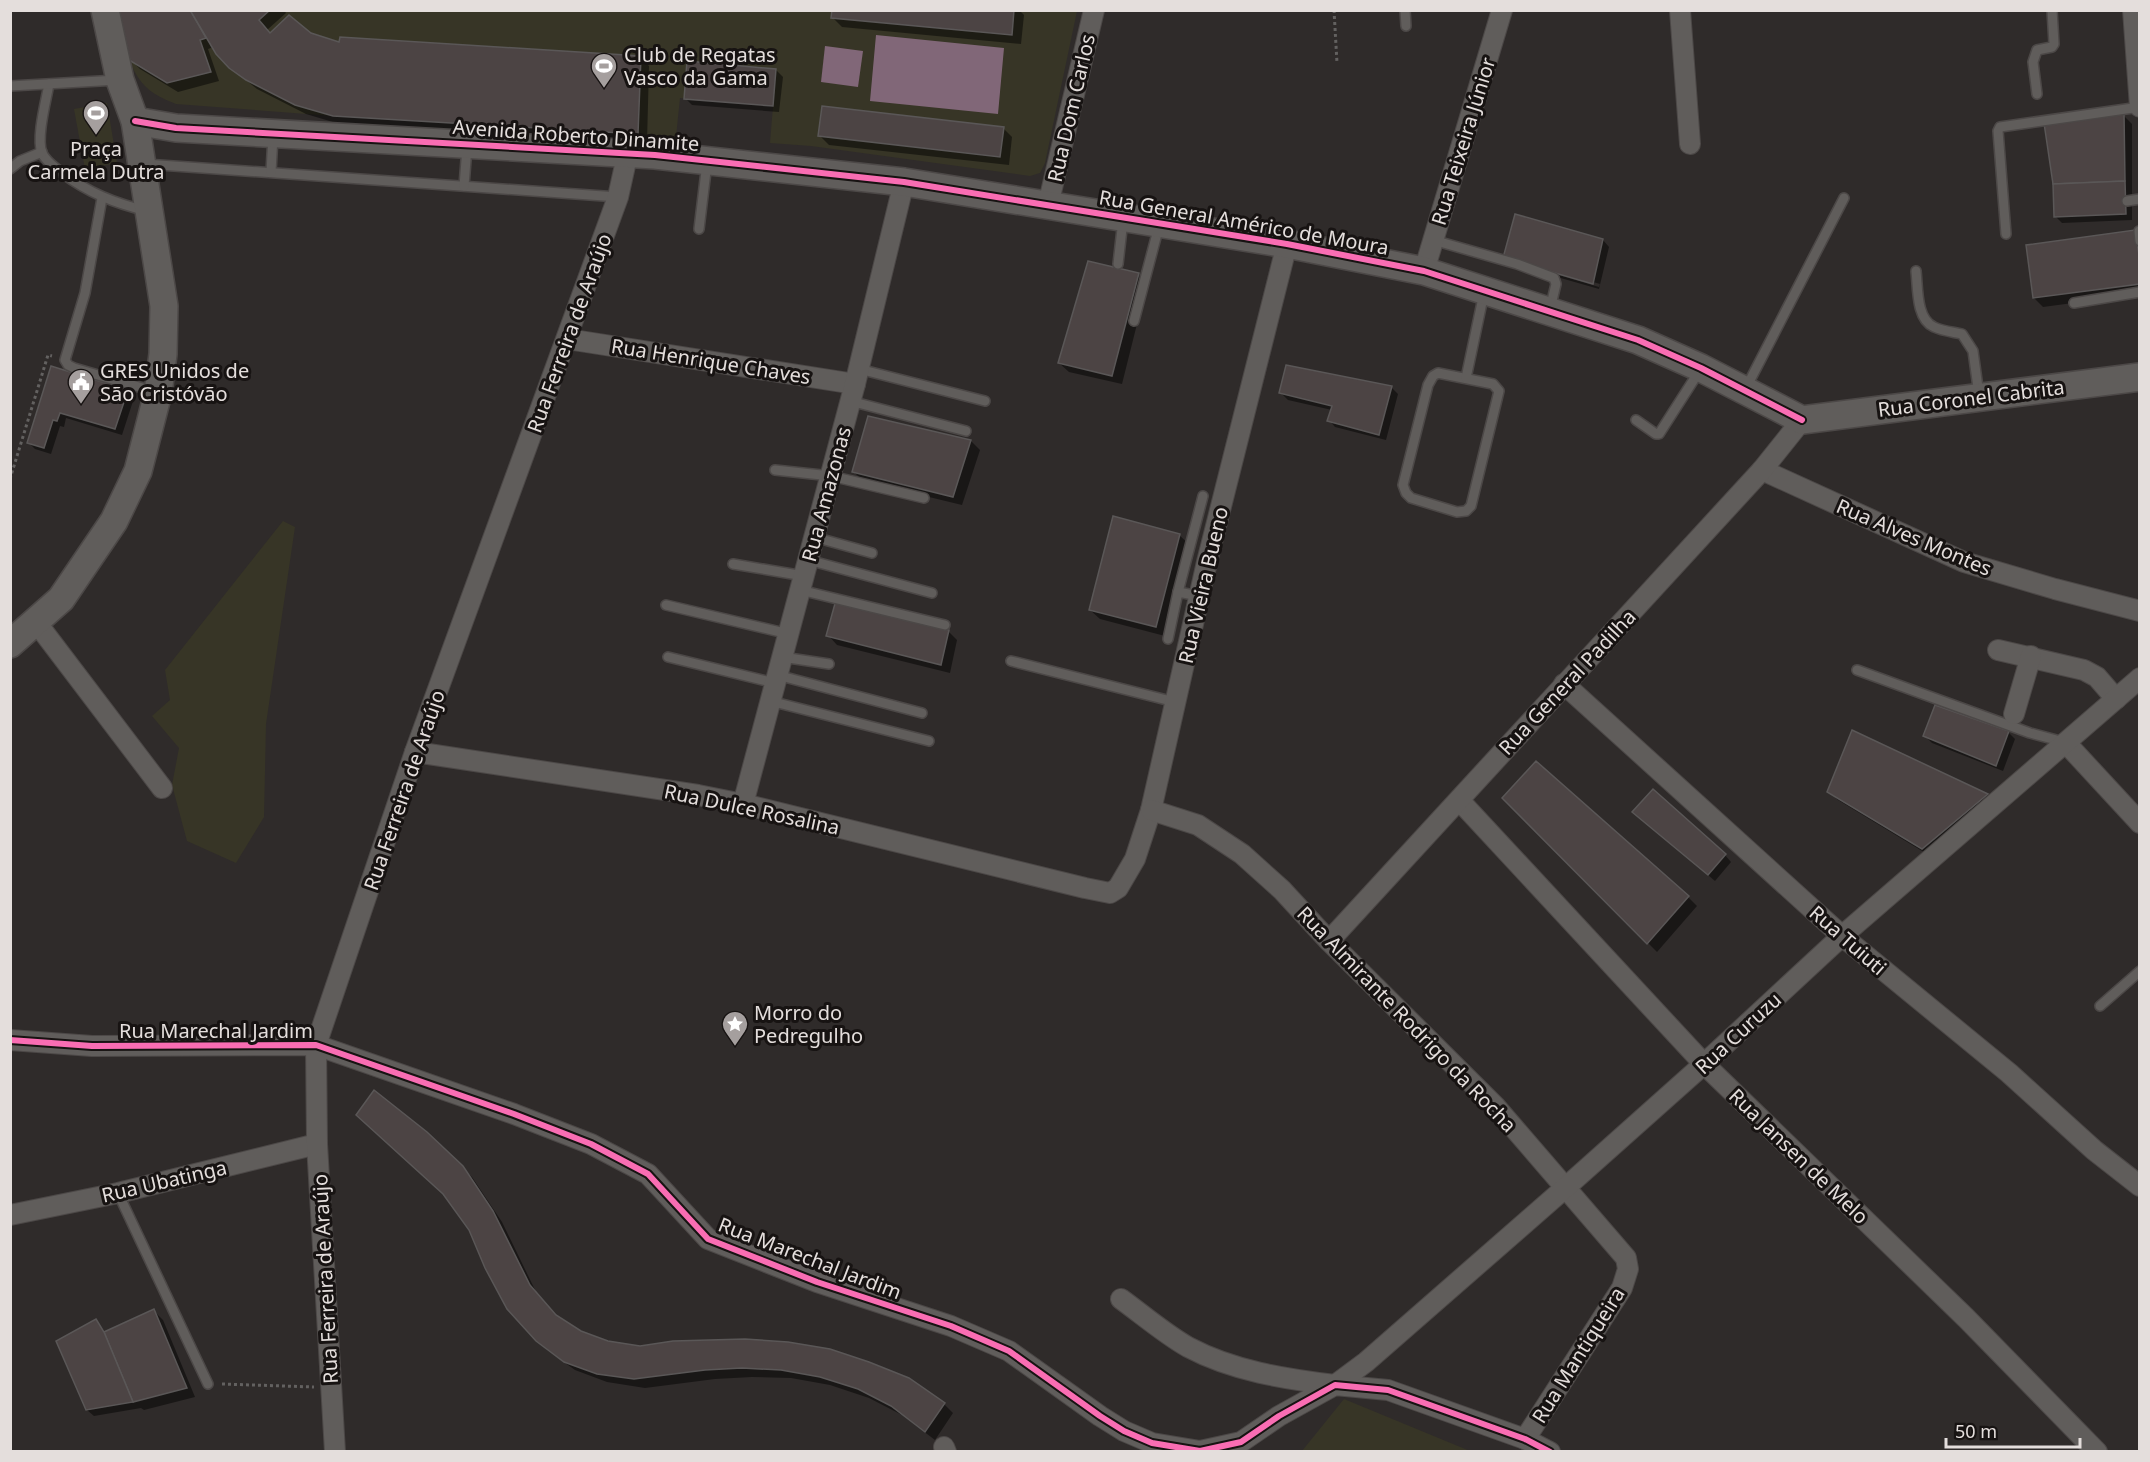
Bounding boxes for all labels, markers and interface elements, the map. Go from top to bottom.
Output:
street label: Rua Dom Carlos [1041,32,1101,184]
place label: Club de Regatas Vasco da Gama [624,41,776,91]
sports icon: Club de Regatas Vasco da Gama [589,51,619,89]
street label: Rua Teixeira Júnior [1425,54,1501,228]
sports icon: Praça Carmela Dutra [81,98,111,136]
street label: Avenida Roberto Dinamite [452,113,700,157]
place label: Praça Carmela Dutra [28,135,164,185]
street label: Rua General Américo de Moura [1097,183,1391,261]
street label: Rua Ferreira de Araújo [520,230,618,436]
street label: Rua Henrique Chaves [609,332,813,390]
place label: GRES Unidos de São Cristóvão [100,357,249,407]
public building icon: GRES Unidos de São Cristóvão [66,367,96,405]
street label: Rua Coronel Cabrita [1876,373,2066,423]
street label: Rua Amazonas [795,424,857,564]
street label: Rua Alves Montes [1832,492,1996,582]
street label: Rua Vieira Bueno [1172,504,1234,666]
street label: Rua General Padilha [1492,603,1642,761]
street label: Rua Ferreira de Araújo [357,686,451,894]
street label: Rua Dulce Rosalina [662,777,842,841]
street label: Rua Tuiuti [1804,899,1892,981]
street label: Rua Almirante Rodrigo da Rocha [1292,900,1522,1138]
street label: Rua Curuzu [1689,986,1787,1080]
place label: Morro do Pedregulho [754,999,863,1049]
place icon: Morro do Pedregulho [720,1009,750,1047]
street label: Rua Marechal Jardim [119,1017,313,1044]
street label: Rua Jansen de Melo [1723,1082,1875,1230]
street label: Rua Ubatinga [99,1153,229,1209]
street label: Rua Ferreira de Araújo [306,1173,344,1385]
street label: Rua Marechal Jardim [715,1211,905,1305]
street label: Rua Mantiqueira [1525,1282,1631,1428]
scale bar [1946,1411,2080,1449]
text: 50 m [1955,1419,1997,1443]

